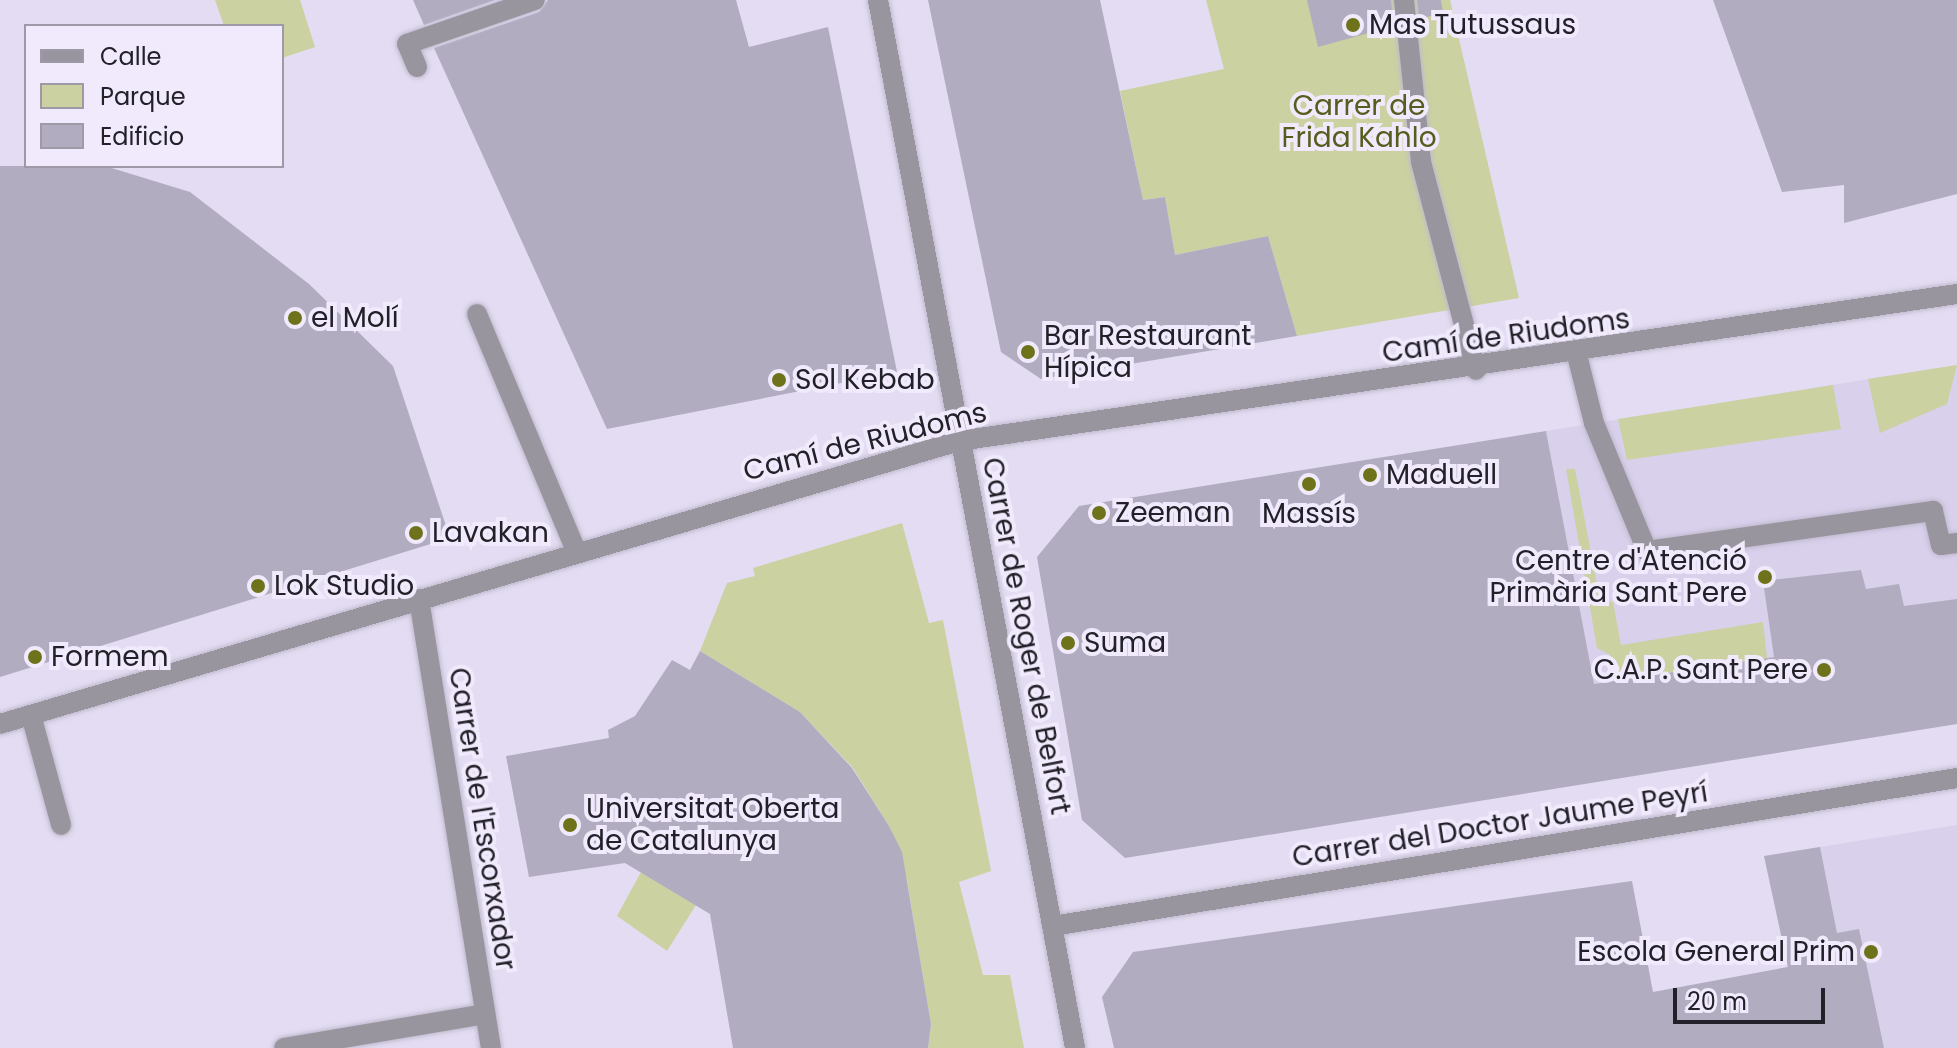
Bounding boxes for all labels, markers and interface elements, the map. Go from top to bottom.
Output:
place label: Mas Tutussaus [1369,8,1576,42]
marker: Mas Tutussaus [1344,16,1362,34]
legend [24,24,284,168]
text: Calle [100,40,161,73]
text: Parque [100,80,186,113]
park label: Carrer de Frida Kahlo [1281,89,1437,155]
text: Edificio [100,120,184,153]
place label: el Molí [311,301,399,335]
street label: Camí de Riudoms [1380,302,1632,370]
marker: el Molí [286,309,304,327]
place label: Bar Restaurant Hípica [1044,319,1252,385]
marker: Bar Restaurant Hípica [1019,343,1037,361]
place label: Sol Kebab [795,363,935,397]
marker: Sol Kebab [770,371,788,389]
street label: Camí de Riudoms [740,396,990,488]
street label: Carrer de Roger de Belfort [975,455,1077,817]
place label: Maduell [1386,458,1497,492]
marker: Maduell [1361,466,1379,484]
marker: Massís [1300,475,1318,493]
place label: Zeeman [1115,496,1231,530]
place label: Massís [1262,497,1356,531]
marker: Zeeman [1090,504,1108,522]
place label: Lavakan [432,516,549,550]
marker: Lavakan [407,524,425,542]
place label: Centre d'Atenció Primària Sant Pere [1490,544,1747,610]
marker: Centre d'Atenció Primària Sant Pere [1754,566,1776,588]
place label: Lok Studio [274,569,414,603]
marker: Lok Studio [249,577,267,595]
place label: Suma [1084,626,1166,660]
marker: Suma [1059,634,1077,652]
place label: Formem [51,640,169,674]
marker: Formem [26,648,44,666]
place label: C.A.P. Sant Pere [1594,653,1808,687]
marker: C.A.P. Sant Pere [1815,661,1833,679]
street label: Carrer de l'Escorxador [441,665,523,973]
street label: Carrer del Doctor Jaume Peyrí [1290,776,1710,874]
place label: Universitat Oberta de Catalunya [586,792,839,858]
marker: Universitat Oberta de Catalunya [561,816,579,834]
place label: Escola General Prim [1577,935,1855,969]
marker: Escola General Prim [1862,943,1880,961]
scale bar [1677,972,1829,1022]
text: 20 m [1687,985,1747,1018]

